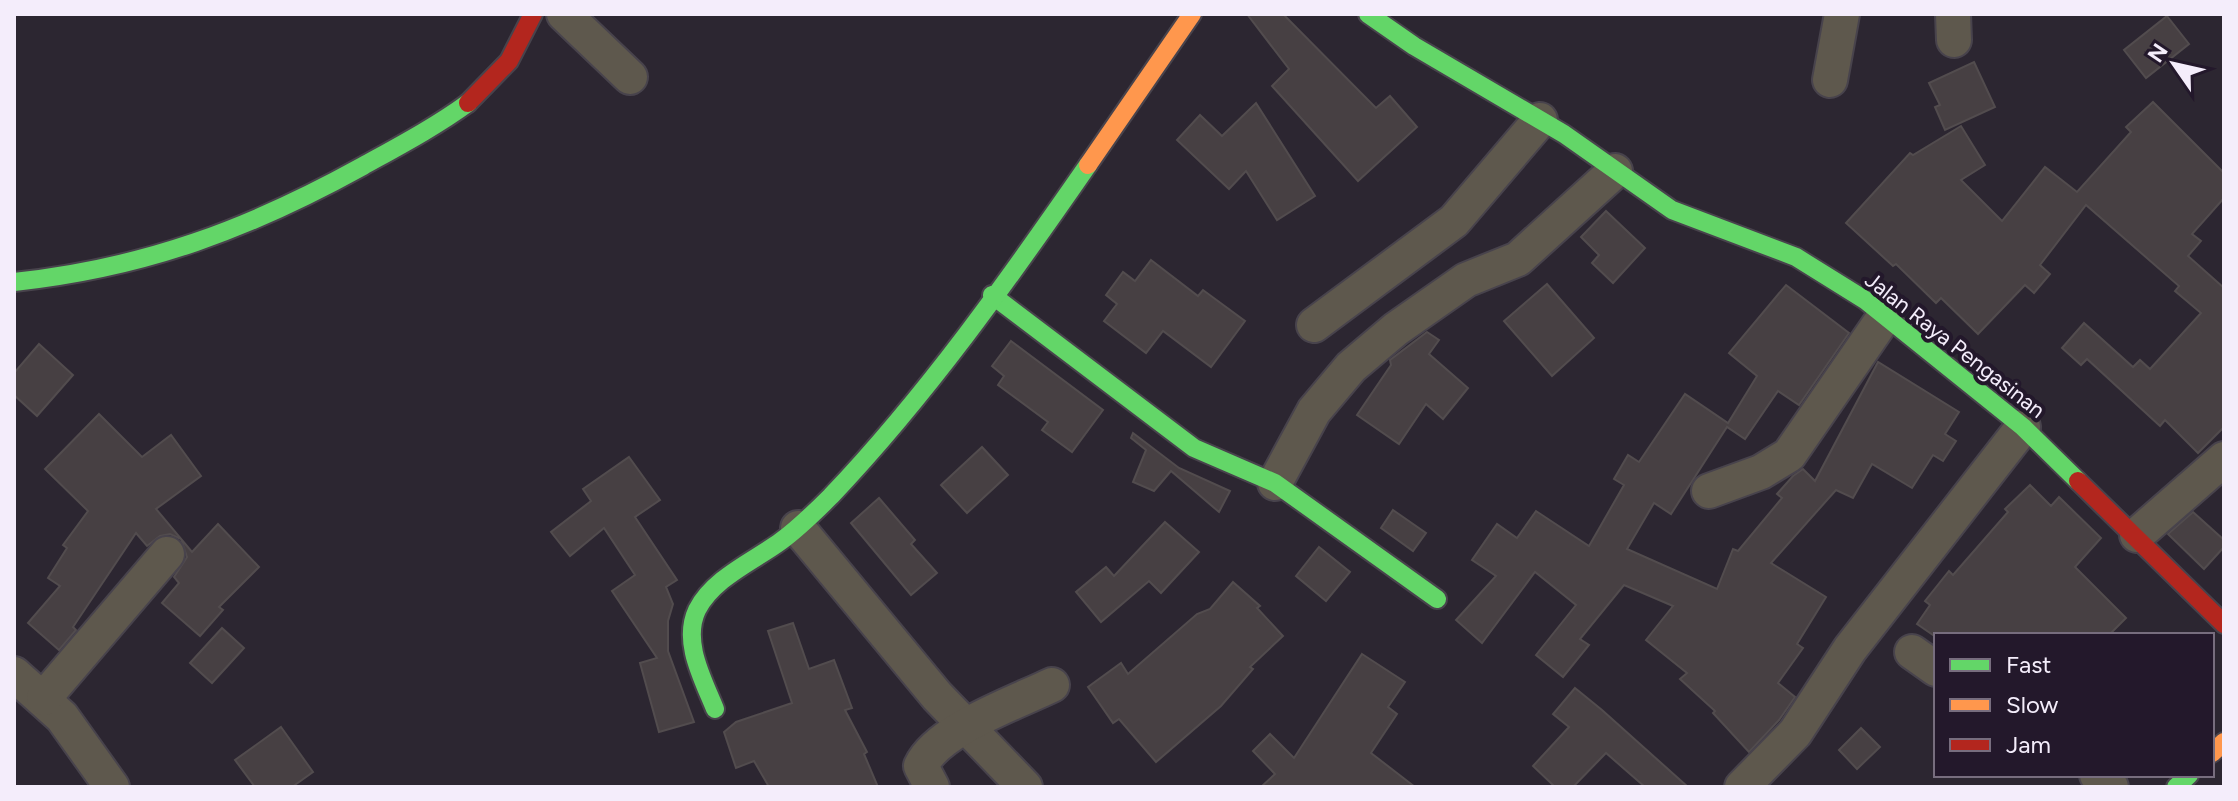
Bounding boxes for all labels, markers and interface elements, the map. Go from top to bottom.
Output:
north arrow [2134,24,2214,104]
text: N [2142,38,2174,68]
street label: Jalan Raya Pengasinan [1860,266,2050,424]
legend [1934,633,2214,777]
text: Fast [2006,650,2051,679]
text: Slow [2006,690,2059,719]
text: Jam [2006,730,2051,759]

